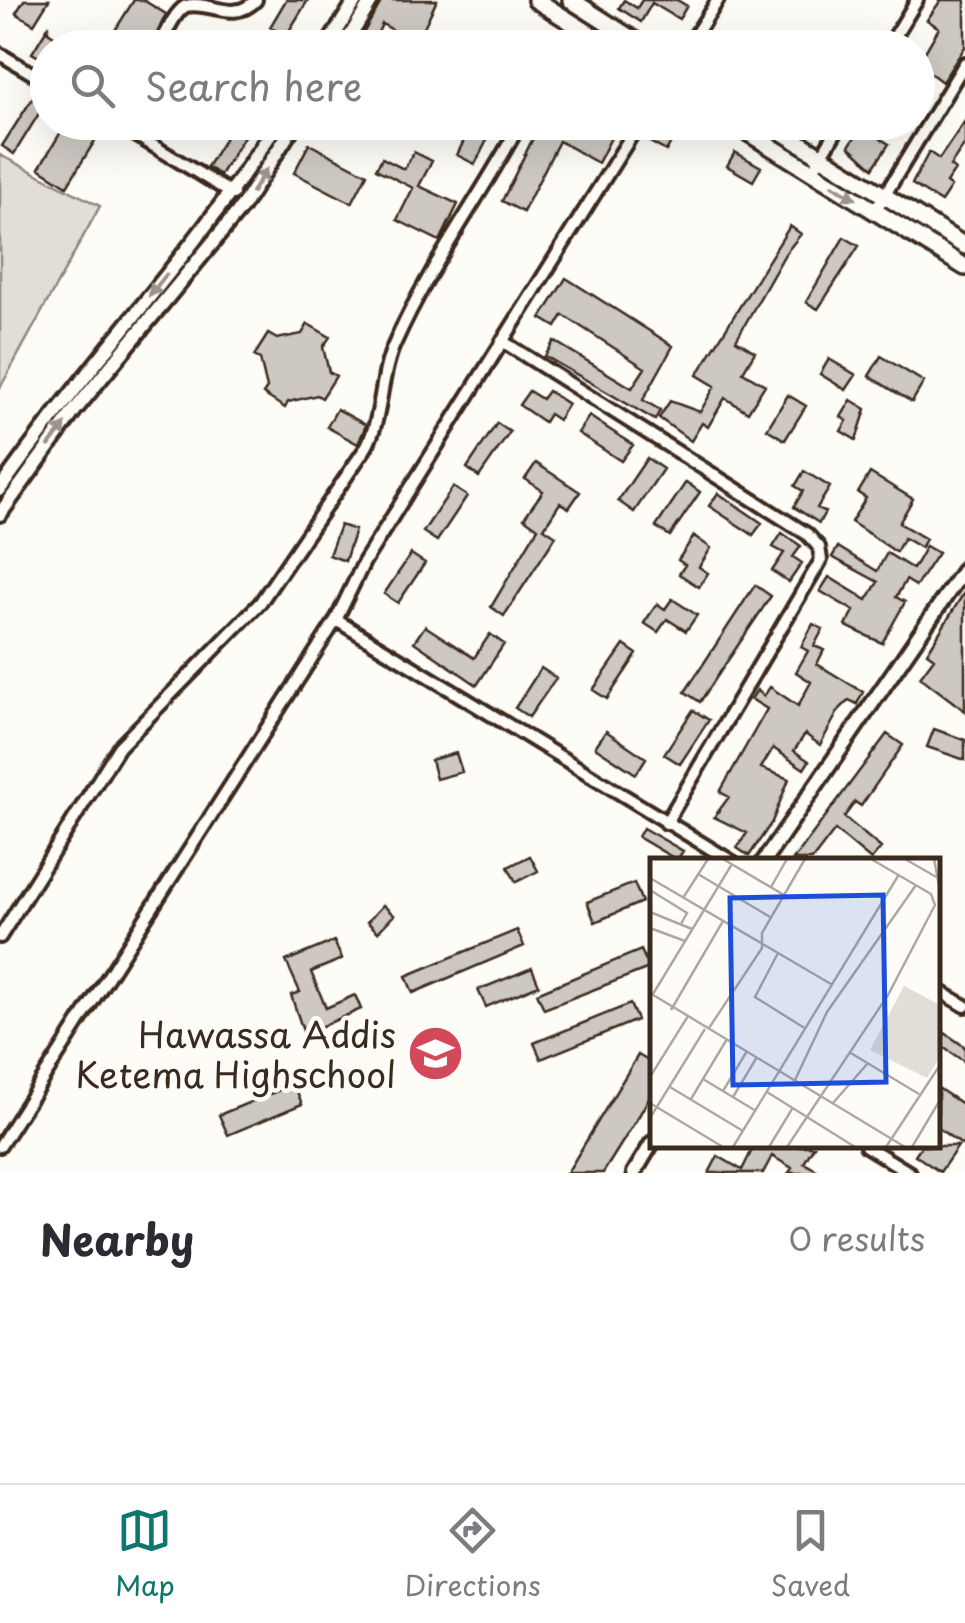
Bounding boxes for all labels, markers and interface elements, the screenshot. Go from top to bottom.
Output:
search box [30,30,935,140]
text: Search here [145,57,362,114]
icon: search [65,58,120,113]
one-way arrow [250,167,267,195]
one-way arrow [830,183,858,201]
one-way arrow [148,272,169,298]
one-way arrow [46,422,66,448]
inset map [650,858,940,1148]
place label: Hawassa Addis Ketema Highschool [75,1007,396,1100]
school or university icon: Hawassa Addis Ketema Highschool [405,1023,465,1083]
text: Nearby [40,1207,194,1270]
text: 0 results [789,1214,925,1262]
tab: Map [115,1503,175,1606]
tab: Directions [405,1503,541,1606]
tab: Saved [771,1503,850,1606]

